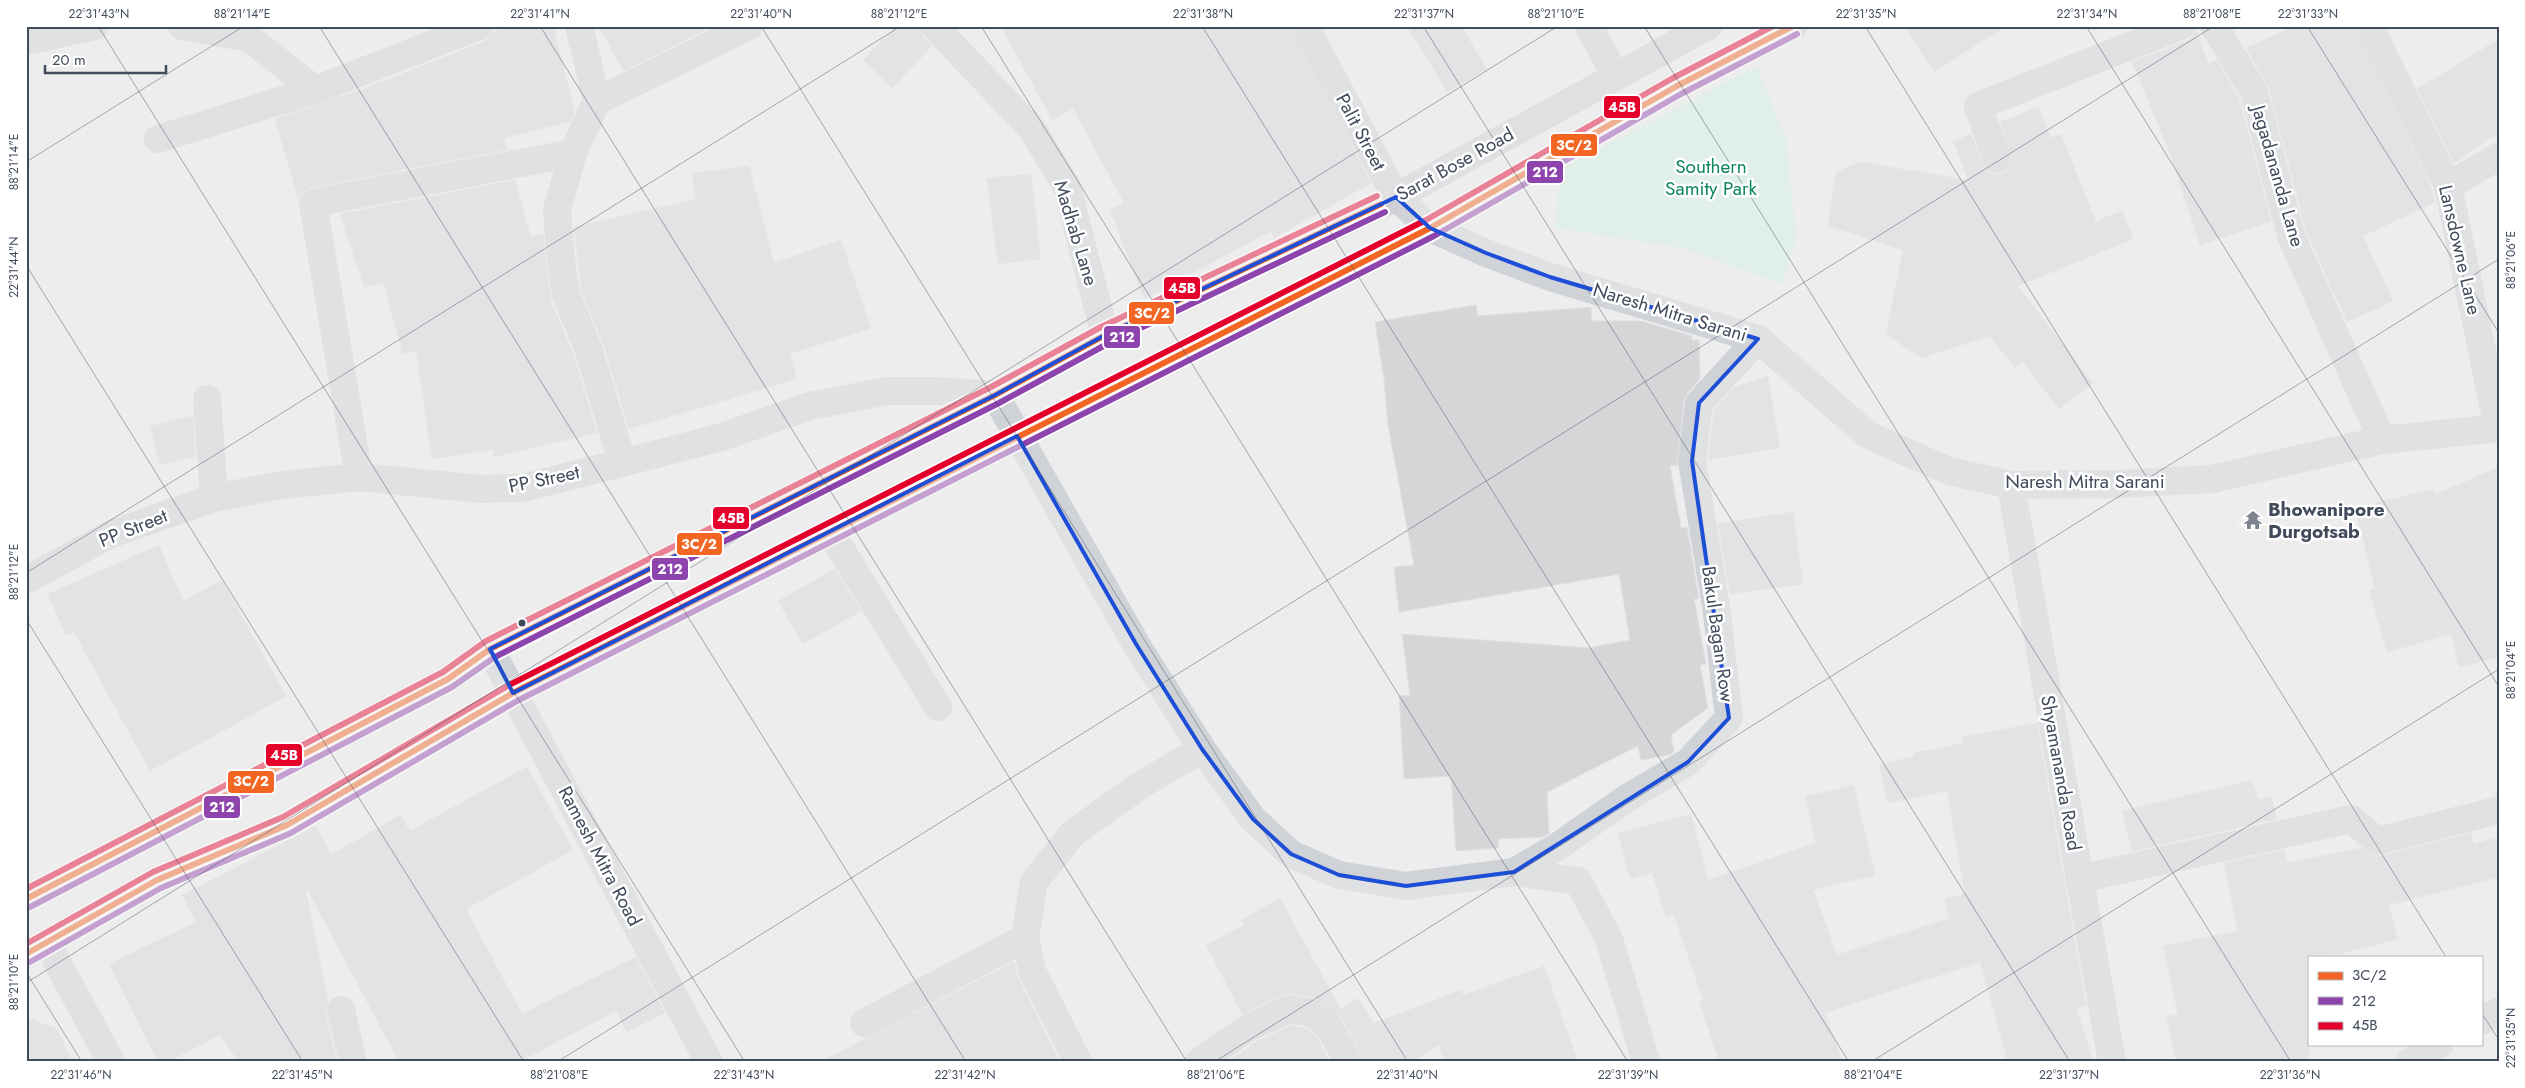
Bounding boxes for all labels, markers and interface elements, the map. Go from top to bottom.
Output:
text: 22°31'43"N [69,5,129,23]
text: 88°21'14"E [214,5,270,23]
text: 22°31'41"N [510,5,570,23]
text: 22°31'40"N [730,5,792,23]
text: 88°21'12"E [871,5,927,23]
text: 22°31'38"N [1173,5,1233,23]
text: 22°31'37"N [1394,5,1454,23]
text: 88°21'10"E [1528,5,1584,23]
text: 22°31'35"N [1836,5,1896,23]
text: 22°31'34"N [2057,5,2117,23]
text: 88°21'08"E [2183,5,2241,23]
text: 22°31'33"N [2278,5,2338,23]
scale bar [45,42,166,74]
text: 20 m [52,49,86,71]
street label: Palit Street [1329,89,1393,176]
line badge: 45B [1603,95,1641,119]
text: 45B [1608,97,1636,117]
street label: Jagadananda Lane [2244,99,2311,250]
street label: Sarat Bose Road [1391,121,1519,207]
line badge: 3C/2 [1550,133,1598,157]
text: 88°21'14"E [5,134,23,190]
text: 3C/2 [1556,135,1592,155]
park label: Southern Samity Park [1665,153,1758,202]
line badge: 212 [1526,160,1564,184]
text: 212 [1532,162,1558,182]
street label: Madhab Lane [1047,177,1105,289]
street label: Lansdowne Lane [2432,183,2488,318]
text: 88°21'06"E [2502,231,2520,289]
text: 22°31'44"N [5,236,23,298]
line badge: 45B [1163,276,1201,300]
street label: Naresh Mitra Sarani [1590,276,1750,348]
text: 45B [1168,278,1196,298]
line badge: 3C/2 [1128,301,1175,325]
text: 3C/2 [1134,303,1170,323]
line badge: 212 [1103,325,1141,349]
text: 212 [1109,327,1135,347]
street label: PP Street [506,458,582,500]
street label: Naresh Mitra Sarani [2005,468,2165,495]
place label: Bhowanipore Durgotsab [2268,496,2385,545]
street label: PP Street [95,502,172,554]
line badge: 45B [712,506,750,530]
text: 45B [717,508,745,528]
temple icon: Bhowanipore Durgotsab [2242,509,2264,531]
line badge: 3C/2 [676,532,723,556]
text: 3C/2 [681,534,717,554]
text: 88°21'12"E [5,544,23,600]
line badge: 212 [651,557,689,581]
text: 212 [657,559,683,579]
street label: Bakul Bagan Row [1695,564,1741,704]
unlabelled marker [517,618,527,628]
text: 88°21'04"E [2502,641,2520,699]
street label: Shyamananda Road [2034,693,2088,853]
line badge: 45B [265,743,303,767]
text: 45B [270,745,298,765]
line badge: 3C/2 [227,770,275,794]
text: 3C/2 [233,771,269,791]
street label: Ramesh Mitra Road [552,781,648,931]
line badge: 212 [203,795,241,819]
text: 212 [209,797,235,817]
text: 88°21'10"E [5,954,23,1010]
legend [2308,956,2482,1046]
text: 3C/2 [2352,964,2387,986]
text: 212 [2352,990,2376,1012]
text: 22°31'35"N [2502,1008,2520,1068]
text: 45B [2352,1014,2378,1036]
text: 22°31'46"N [50,1066,112,1084]
text: 22°31'45"N [271,1066,333,1084]
text: 88°21'08"E [530,1066,588,1084]
text: 22°31'43"N [714,1066,774,1084]
text: 22°31'42"N [934,1066,996,1084]
text: 88°21'06"E [1187,1066,1245,1084]
text: 22°31'40"N [1376,1066,1438,1084]
text: 22°31'39"N [1598,1066,1658,1084]
text: 88°21'04"E [1844,1066,1902,1084]
text: 22°31'37"N [2039,1066,2099,1084]
text: 22°31'36"N [2260,1066,2320,1084]

